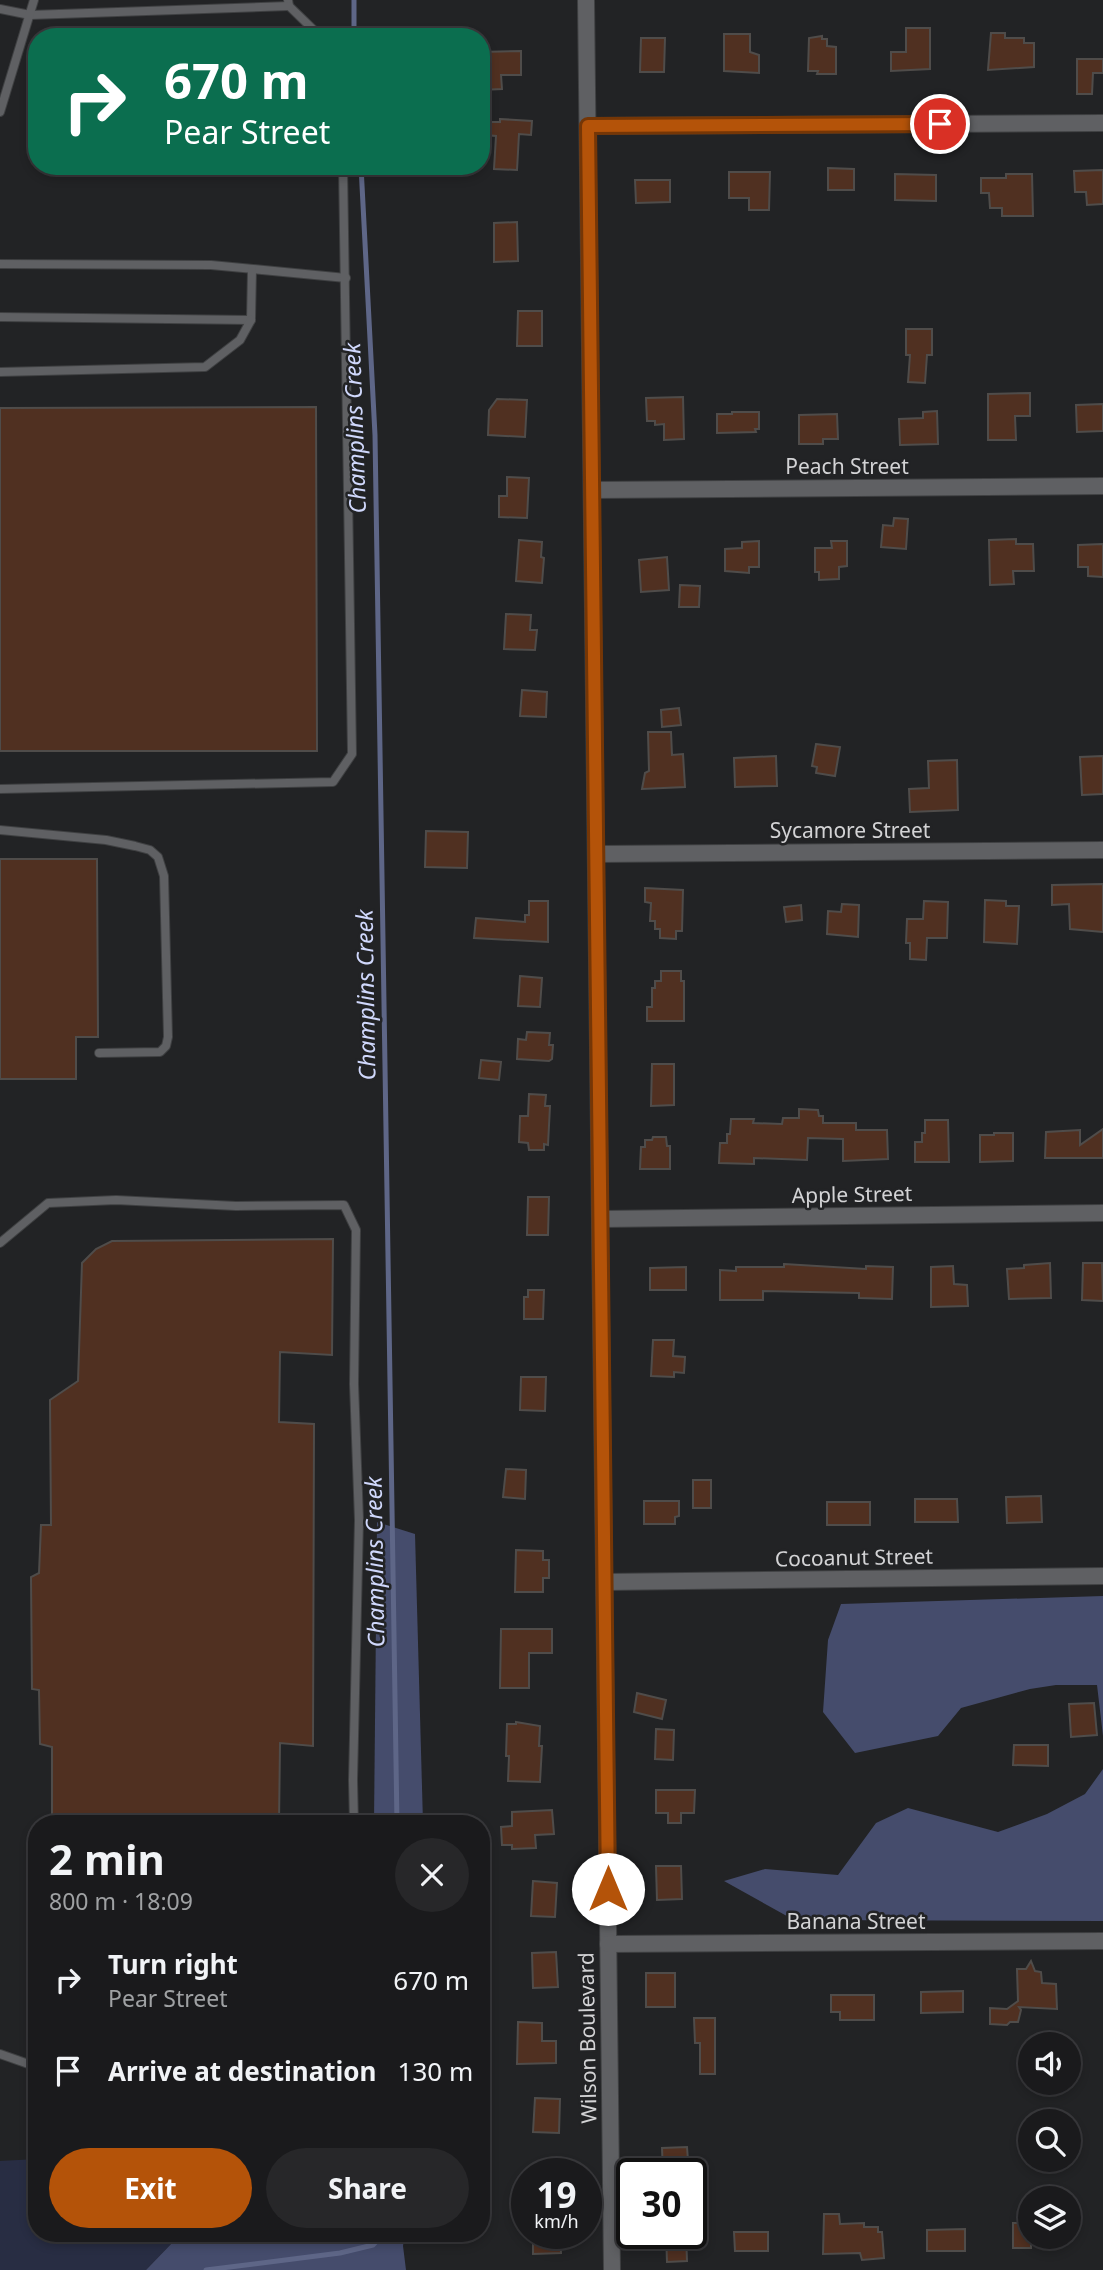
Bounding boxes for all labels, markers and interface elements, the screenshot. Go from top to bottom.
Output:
text: 670 m [164,47,309,113]
icon: right [49,56,140,147]
pin [910,94,970,154]
icon: arrive [921,105,959,143]
text: Pear Street [164,110,330,153]
water label: Champlins Creek [335,340,373,514]
street label: Peach Street [785,452,909,480]
street label: Sycamore Street [770,816,931,844]
water label: Champlins Creek [347,908,382,1081]
street label: Apple Street [791,1179,913,1209]
water label: Champlins Creek [356,1475,391,1648]
street label: Cocoanut Street [775,1542,934,1572]
text: 2 min [49,1830,165,1887]
button: close [395,1838,469,1912]
position arrow [571,1852,645,1926]
text: 800 m · 18:09 [49,1885,193,1917]
street label: Banana Street [786,1907,926,1935]
text: Turn right [108,1946,238,1982]
street label: Wilson Boulevard [572,1952,602,2124]
icon: right [49,1961,87,1999]
text: 670 m [393,1962,469,1998]
text: Pear Street [108,1982,228,2014]
map controls [1018,2032,1081,2249]
button: sound [1018,2032,1081,2095]
icon: arrive [49,2052,87,2090]
text: Arrive at destination [108,2053,377,2089]
text: 130 m [398,2053,473,2089]
button: search [1018,2109,1081,2172]
button: Exit [49,2148,252,2228]
button: Share [266,2148,469,2228]
speed limit sign: 30 [616,2158,707,2249]
text: 19 [536,2171,577,2218]
button: layers [1018,2186,1081,2249]
text: km/h [534,2209,579,2233]

